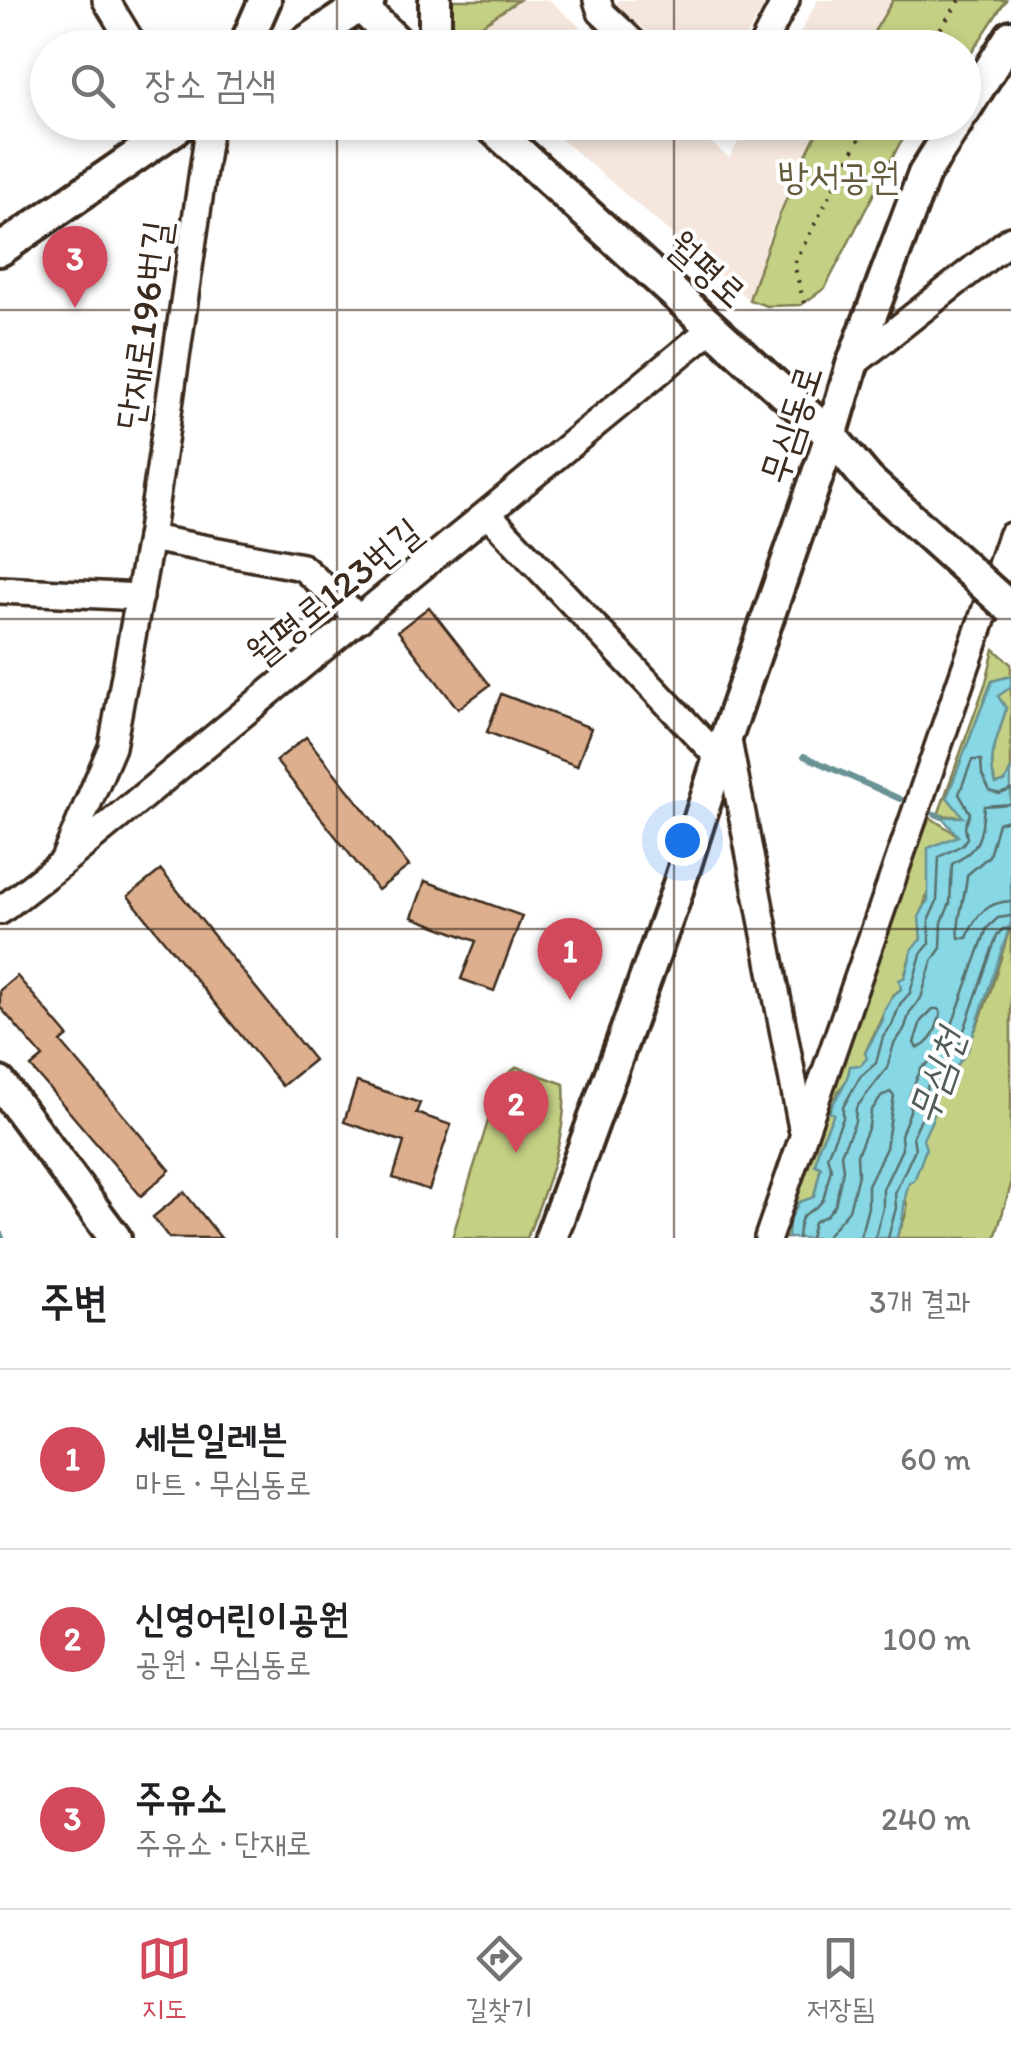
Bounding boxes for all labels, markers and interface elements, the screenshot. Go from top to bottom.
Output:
search box [30,30,981,140]
icon: search [65,58,120,113]
text: 장소 검색 [145,61,276,107]
park label: 방서공원 [778,153,900,199]
street label: 단재로196번길 [106,218,180,432]
street label: 월평로 [658,221,756,317]
pin: 3 [42,226,108,308]
street label: 무심동로 [750,359,832,489]
street label: 월평로123번길 [237,508,431,676]
your location [657,815,708,866]
pin: 1 [538,918,602,1000]
water label: 무심천 [898,1019,976,1129]
pin: 2 [484,1070,548,1153]
text: 주변 [40,1276,108,1327]
text: 3개 결과 [869,1283,971,1321]
text: 세븐일레븐 [135,1415,288,1461]
text: 1 [65,1440,80,1478]
text: 60 m [900,1440,971,1478]
text: 마트 · 무심동로 [135,1464,312,1502]
text: 신영어린이공원 [135,1595,349,1641]
text: 2 [64,1620,81,1658]
text: 100 m [883,1620,971,1658]
text: 공원 · 무심동로 [135,1644,312,1682]
text: 주유소 [135,1775,227,1821]
text: 3 [64,1800,81,1838]
text: 240 m [881,1800,971,1838]
text: 주유소 · 단재로 [135,1824,312,1862]
tab: 지도 [137,1931,192,2028]
tab: 길찾기 [465,1931,533,2028]
tab: 저장됨 [807,1931,874,2028]

